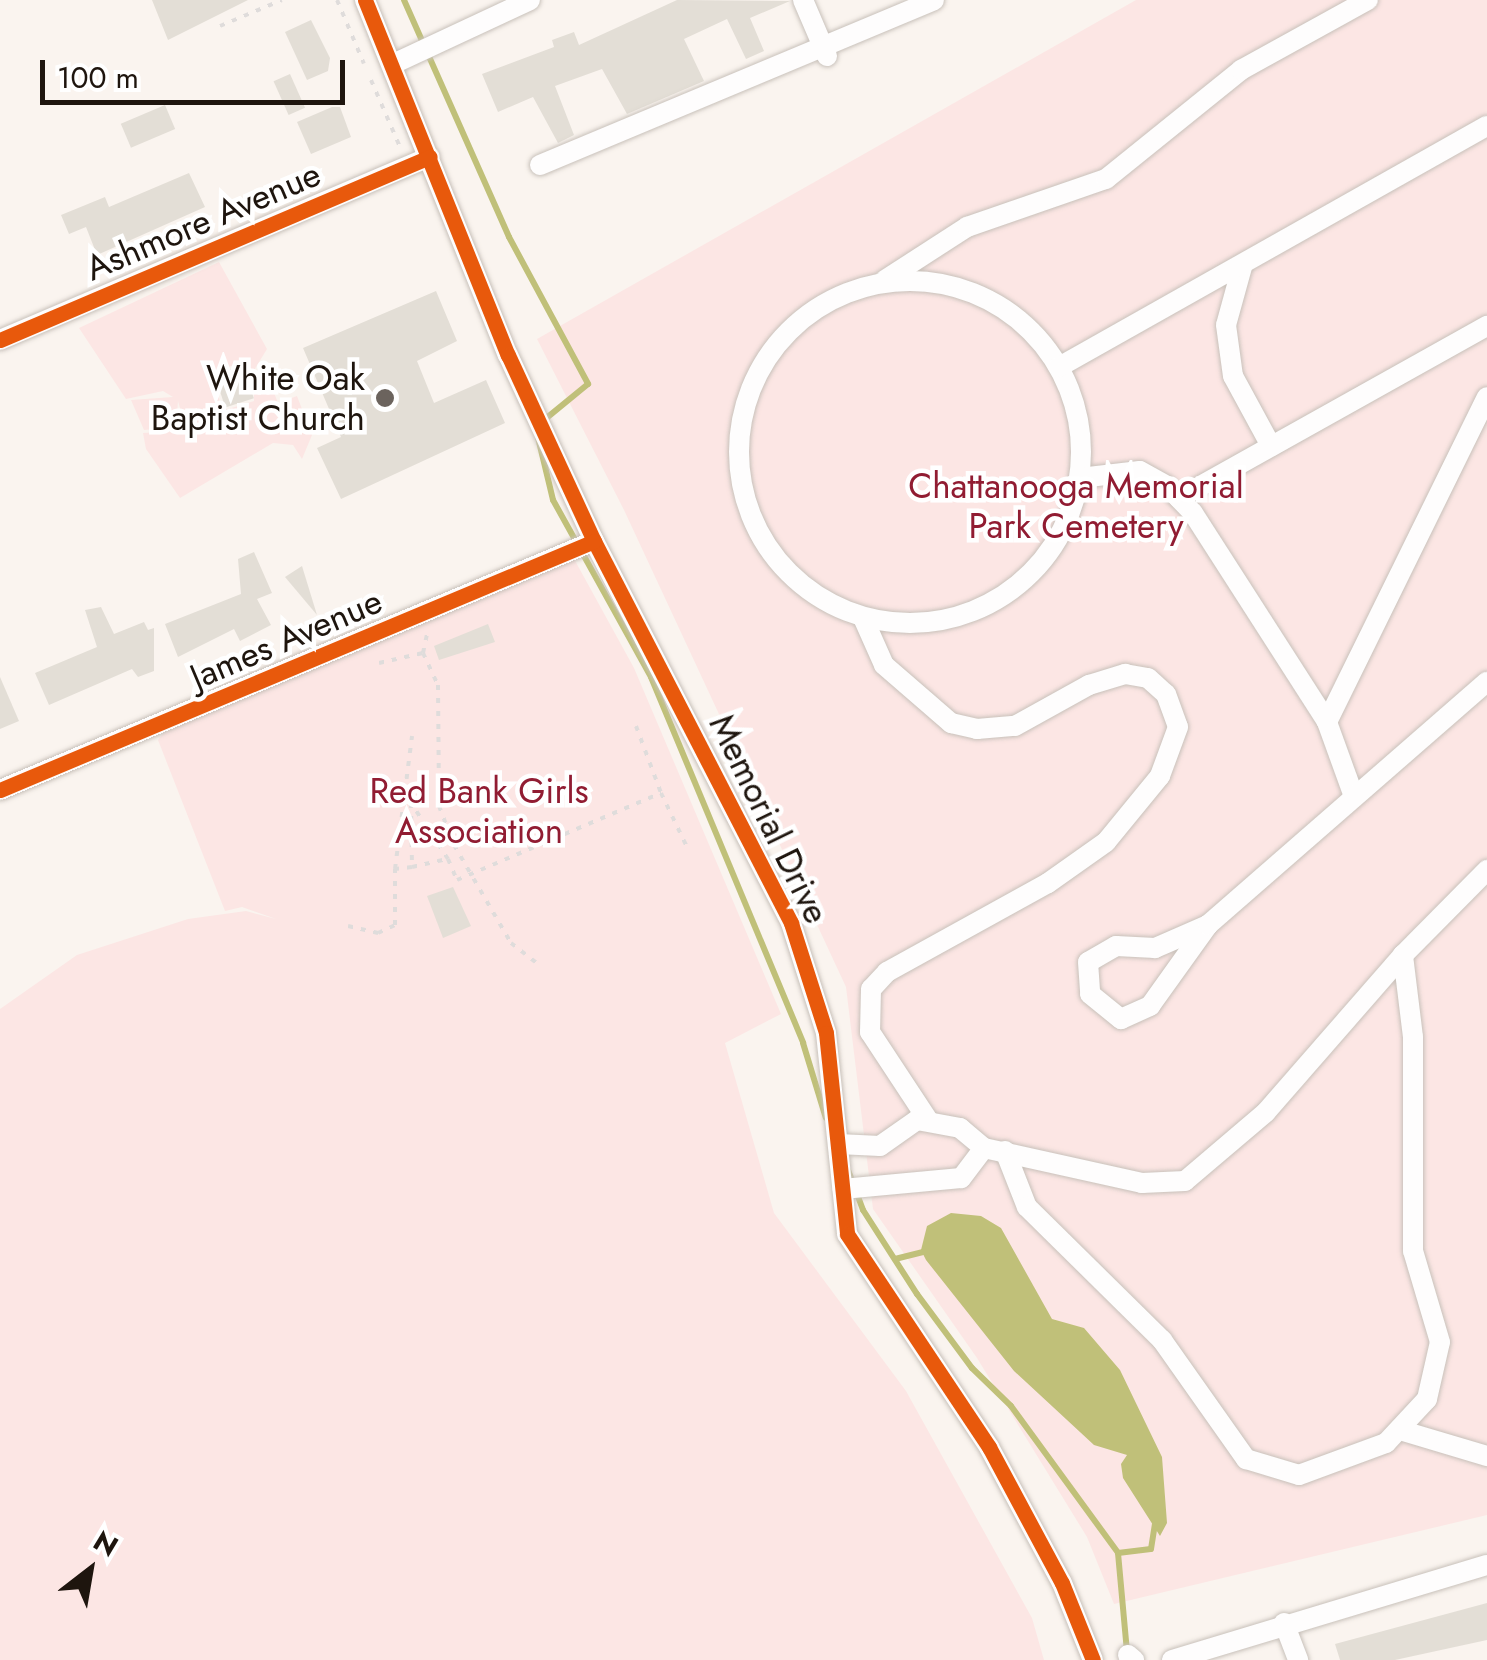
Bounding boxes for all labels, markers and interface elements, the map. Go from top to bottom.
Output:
scale bar [45,40,350,102]
text: 100 m [57,56,139,99]
street label: Ashmore Avenue [79,153,327,289]
place label: White Oak Baptist Church [151,357,365,439]
marker: White Oak Baptist Church [374,387,396,409]
park label: Chattanooga Memorial Park Cemetery [908,465,1244,547]
street label: James Avenue [184,580,388,698]
street label: Memorial Drive [700,708,838,930]
park label: Red Bank Girls Association [369,770,589,852]
north arrow [40,1520,140,1620]
text: N [86,1521,126,1567]

